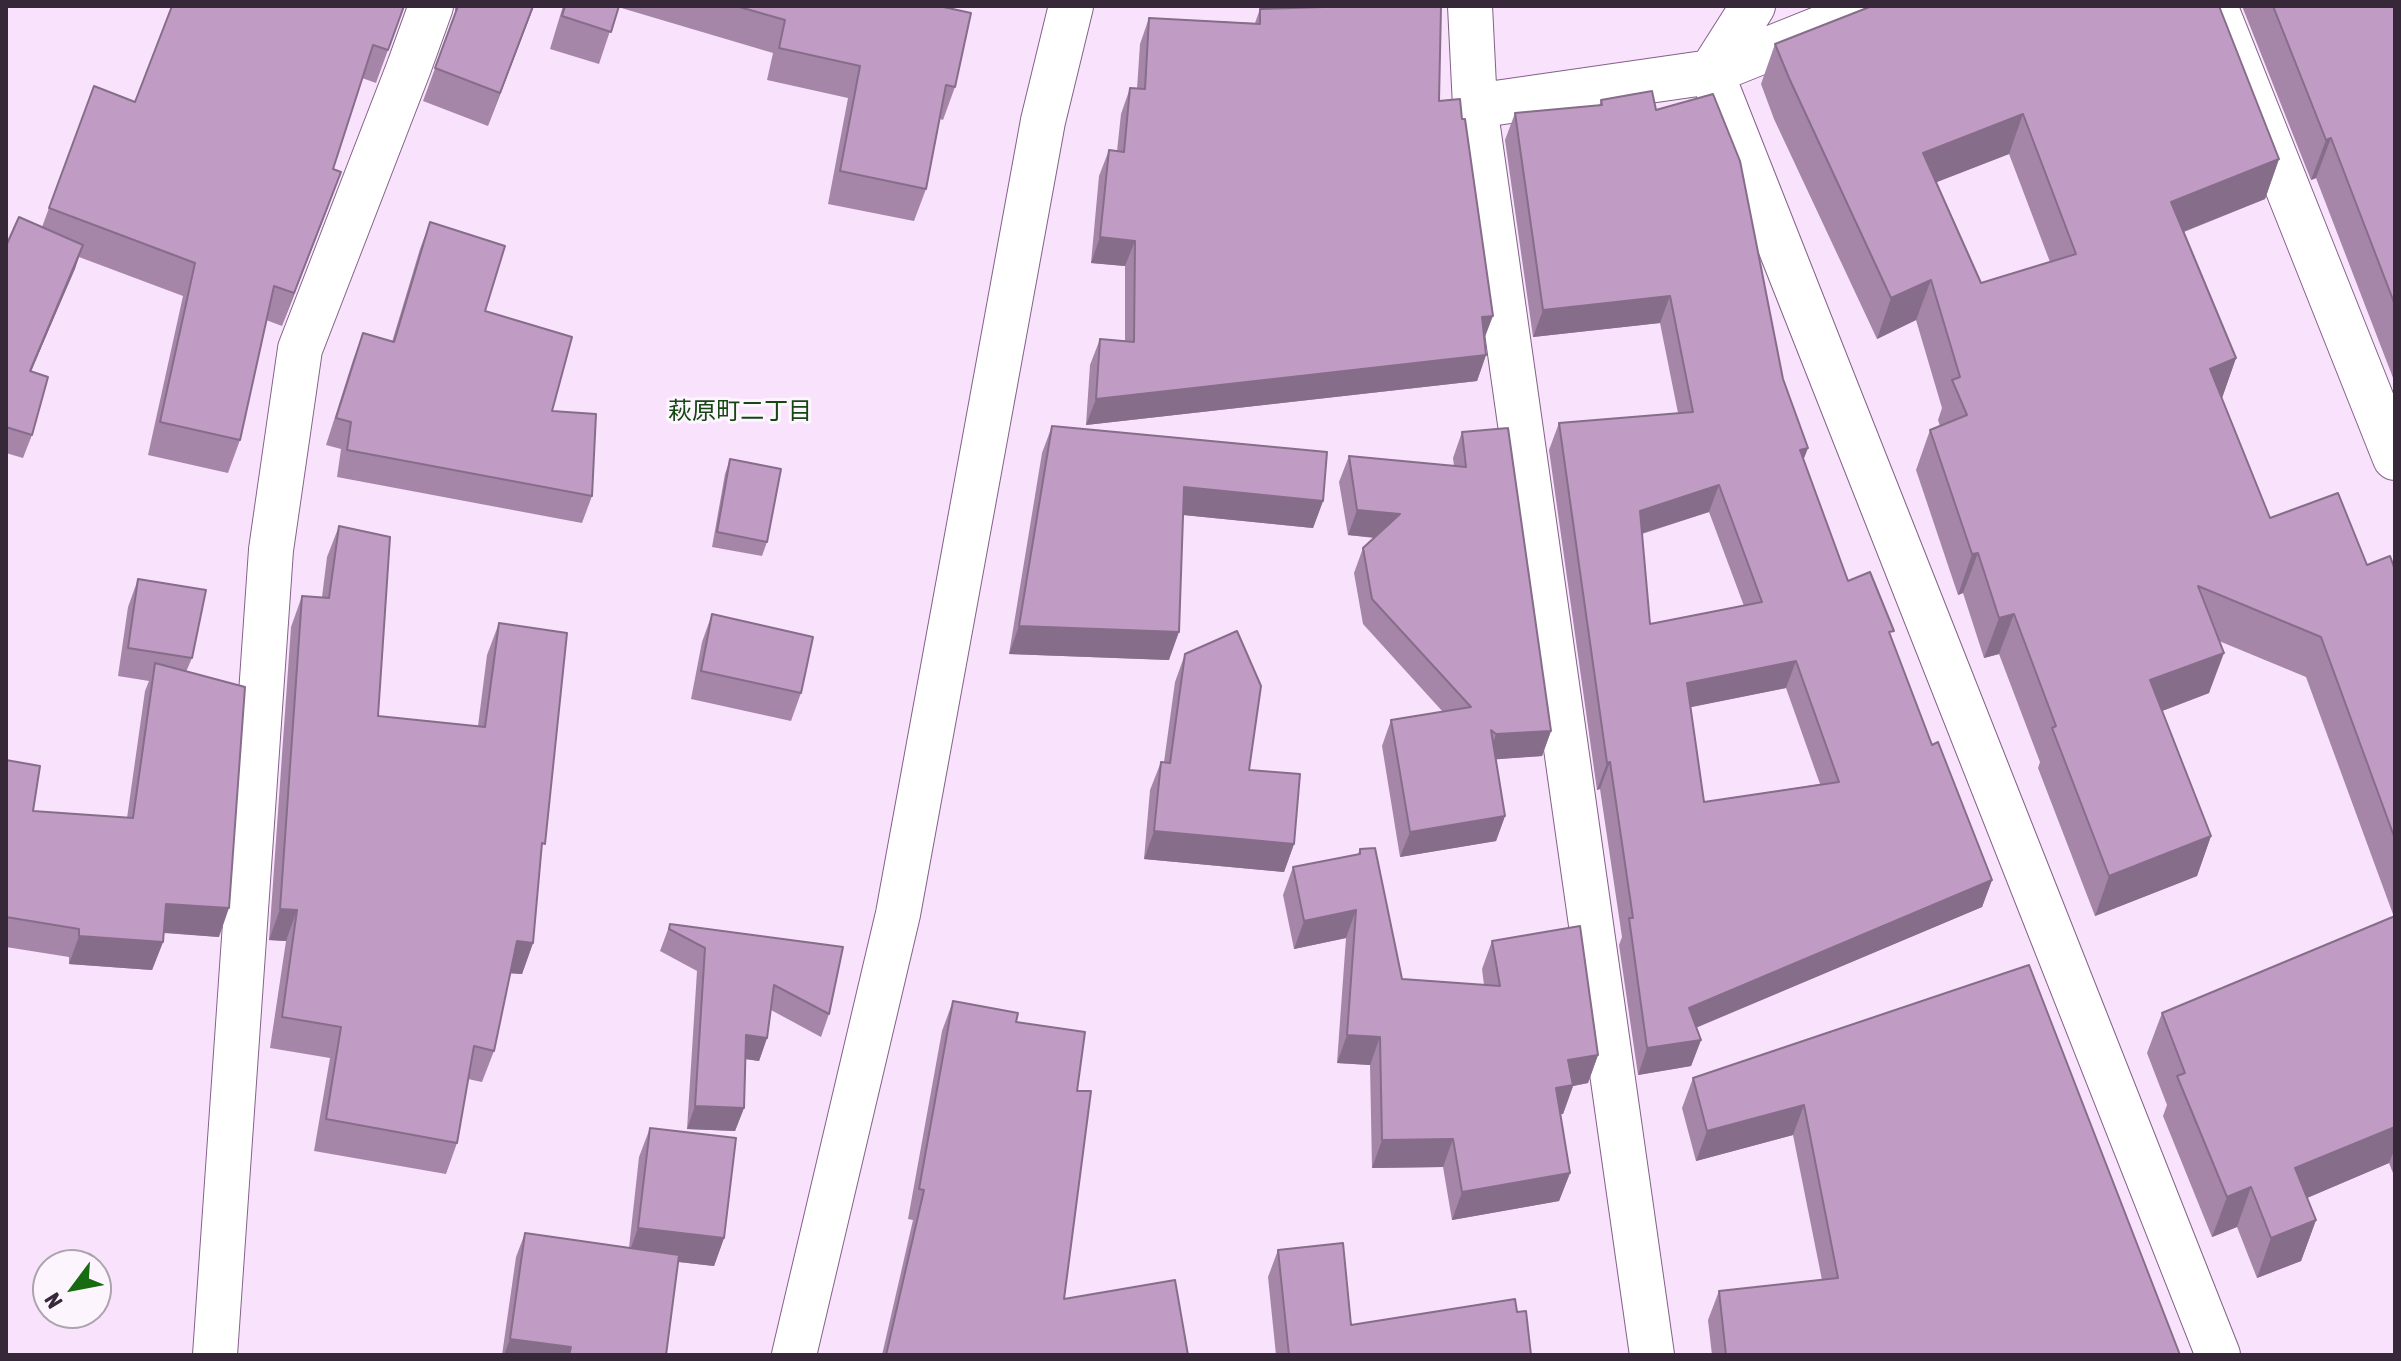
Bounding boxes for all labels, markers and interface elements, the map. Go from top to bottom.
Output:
district label: 萩原町二丁目 [668,397,812,425]
north arrow [32,1249,112,1329]
text: N [39,1288,68,1313]

